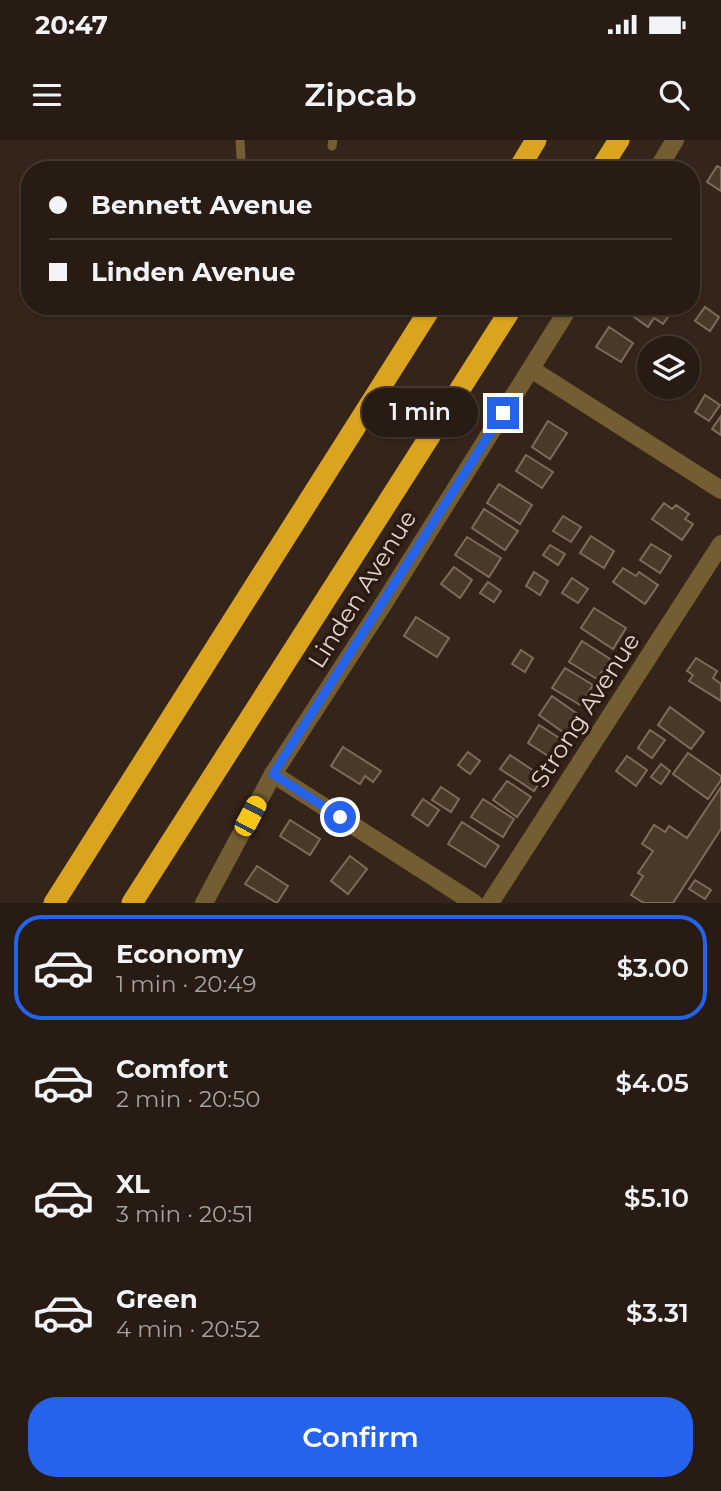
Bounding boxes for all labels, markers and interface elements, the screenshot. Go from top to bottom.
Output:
text: 20:47 [35,9,108,41]
text: Zipcab [304,75,417,114]
icon: menu [28,76,66,114]
icon: search [655,76,693,114]
text: Bennett Avenue [91,189,312,221]
text: Linden Avenue [91,256,295,288]
map controls [637,336,700,399]
button: layers [637,336,700,399]
callout: 1 min [363,388,478,438]
route end [487,397,519,429]
text: 1 min [389,398,451,426]
street label: Linden Avenue [302,505,422,673]
street label: Strong Avenue [524,627,646,793]
car [231,793,270,839]
route start [324,801,356,833]
icon: car [32,936,95,999]
text: Economy [116,938,243,970]
text: $3.00 [617,952,689,984]
text: 1 min · 20:49 [116,970,256,998]
icon: car [32,1051,95,1114]
text: Comfort [116,1053,228,1085]
text: $4.05 [616,1067,689,1099]
text: 2 min · 20:50 [116,1085,260,1113]
icon: car [32,1166,95,1229]
text: XL [116,1168,150,1200]
text: $5.10 [624,1182,689,1214]
text: 3 min · 20:51 [116,1200,253,1228]
icon: car [32,1281,95,1344]
text: Green [116,1283,198,1315]
text: $3.31 [626,1297,689,1329]
text: 4 min · 20:52 [116,1315,260,1343]
button: Confirm [28,1397,693,1477]

